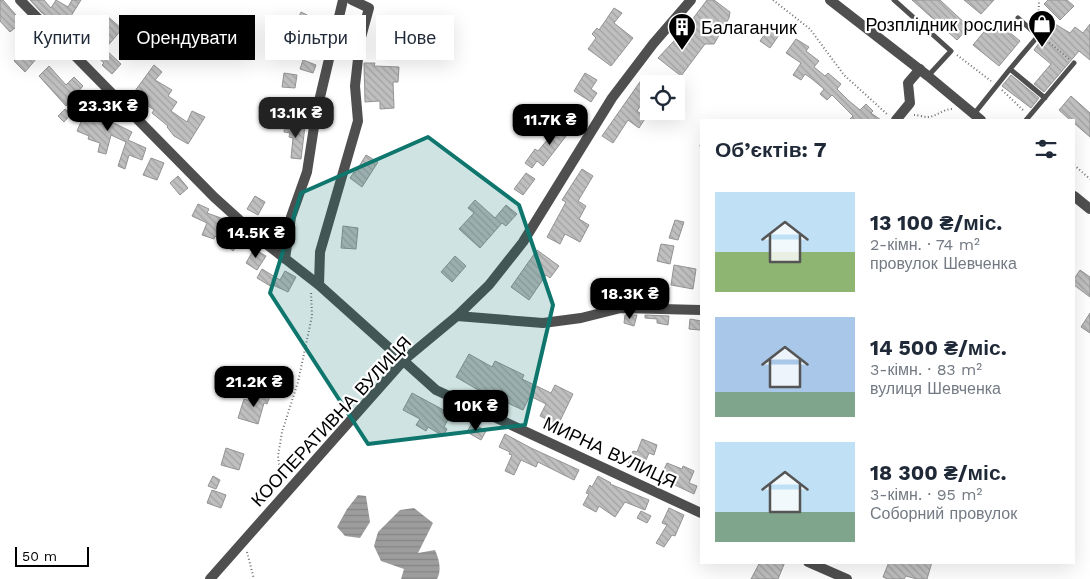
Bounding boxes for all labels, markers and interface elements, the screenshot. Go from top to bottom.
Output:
shop icon: Розплідник рослин [1027,9,1057,48]
building icon: Балаганчик [667,12,697,51]
place label: Розплідник рослин [865,14,1023,35]
chip: Купити [15,15,109,60]
chip: Орендувати [119,15,255,60]
chip: Фільтри [265,15,366,60]
chip: Нове [376,15,454,60]
place label: Балаганчик [701,17,797,38]
map controls [640,75,685,120]
button: locate [640,75,685,120]
pin: 23.3K ₴ [62,90,154,132]
text: 23.3K ₴ [78,96,138,115]
pin: 13.1K ₴ [250,96,342,139]
text: 13.1K ₴ [270,103,322,122]
pin: 11.7K ₴ [504,104,596,146]
text: 11.7K ₴ [524,110,576,129]
icon: filters [1032,135,1060,163]
text: Об’єктів: 7 [715,137,826,162]
text: 13 100 ₴/міс. [870,210,1002,235]
icon: home [755,212,815,272]
pin: 14.5K ₴ [210,216,302,259]
text: 14.5K ₴ [227,223,285,242]
text: 2-кімн. · 74 m² [870,235,980,254]
text: провулок Шевченка [870,254,1017,273]
pin: 18.3K ₴ [584,278,676,320]
text: 18.3K ₴ [601,284,659,303]
street label: КООПЕРАТИВНА ВУЛИЦЯ [247,332,415,510]
text: 14 500 ₴/міс. [870,335,1007,360]
icon: home [755,337,815,397]
text: 3-кімн. · 83 m² [870,360,982,379]
pin: 21.2K ₴ [208,366,300,408]
text: 21.2K ₴ [226,372,282,391]
text: вулиця Шевченка [870,379,1001,398]
pin: 10K ₴ [441,390,511,432]
text: 10K ₴ [454,396,498,415]
street label: МИРНА ВУЛИЦЯ [540,412,680,492]
text: 18 300 ₴/міс. [870,460,1007,485]
icon: home [755,462,815,522]
text: 3-кімн. · 95 m² [870,485,982,504]
text: Соборний провулок [870,504,1017,523]
scale bar [15,544,89,567]
text: 50 m [22,548,57,564]

